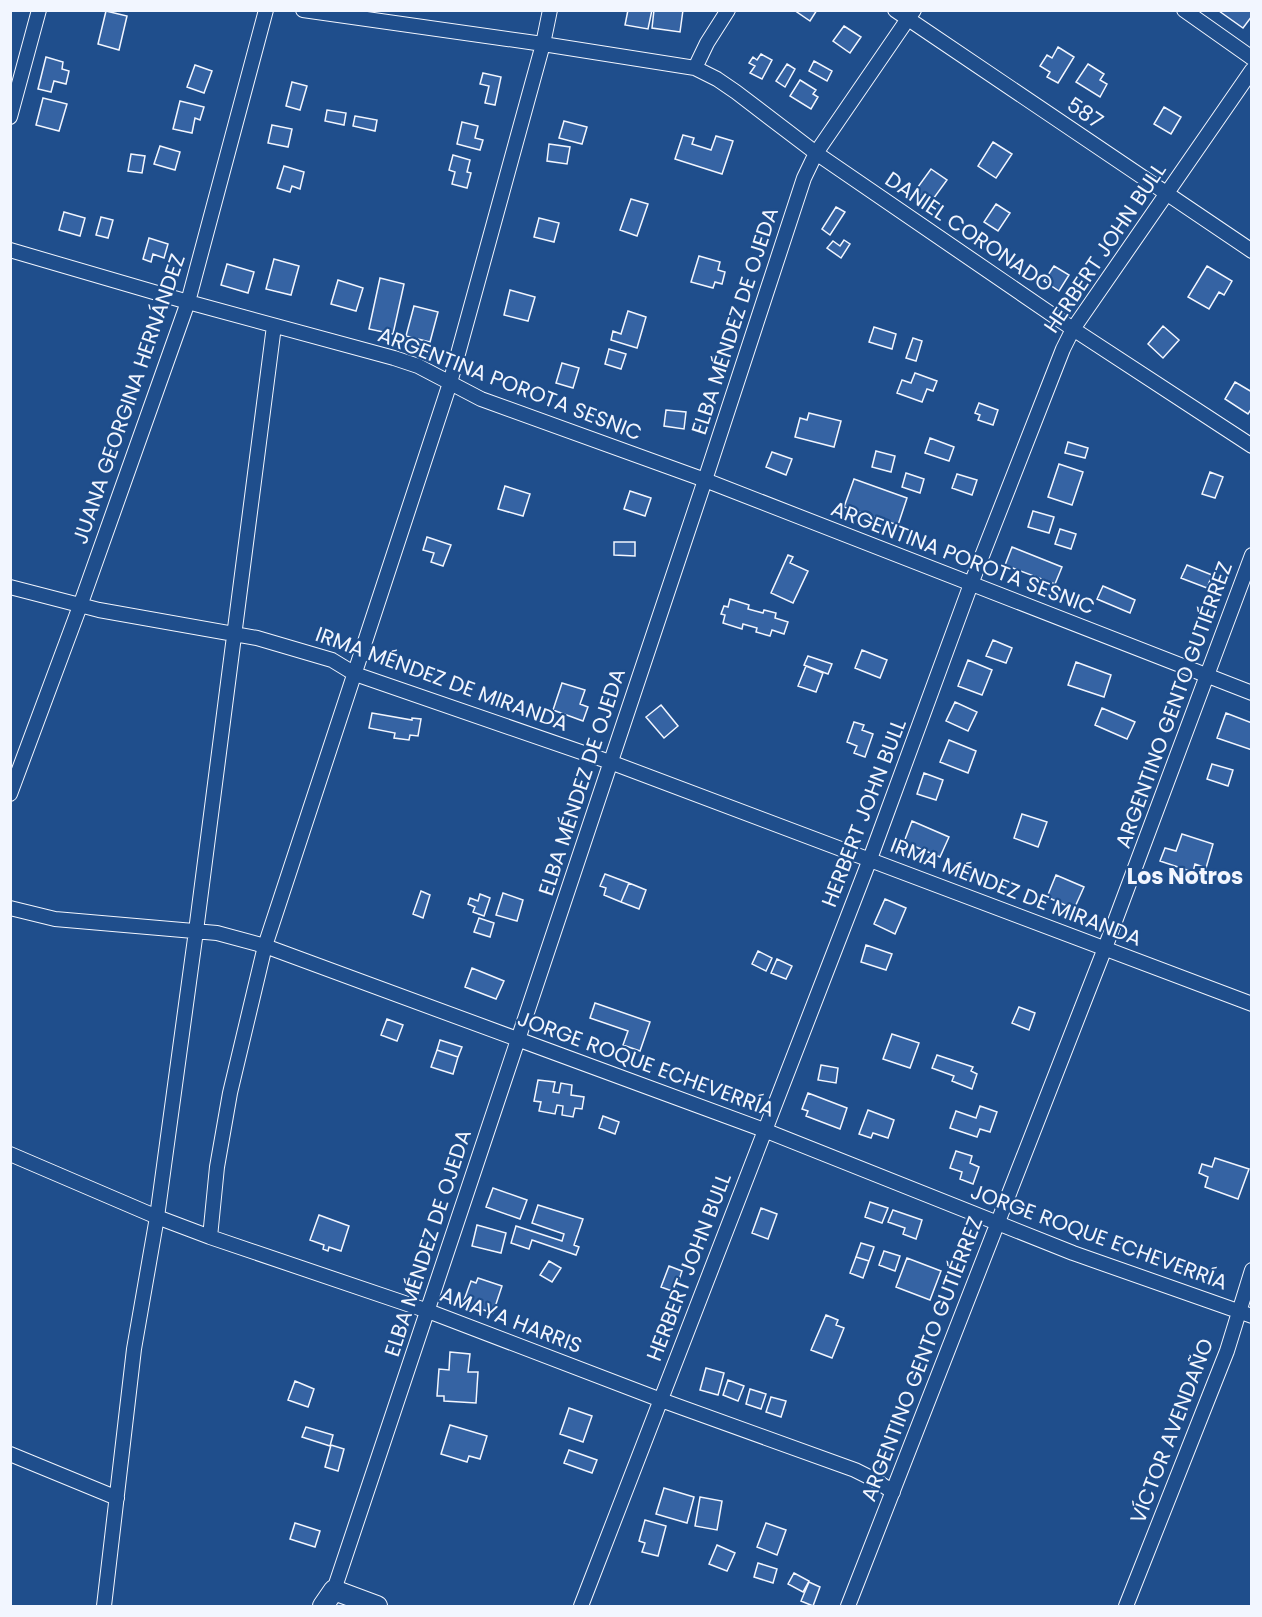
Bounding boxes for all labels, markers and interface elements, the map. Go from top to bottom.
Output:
street label: 587 [1061,90,1109,135]
street label: HERBERT JOHN BULL [1037,157,1172,338]
street label: DANIEL CORONADO [880,165,1059,299]
street label: ELBA MÉNDEZ DE OJEDA [684,204,785,438]
street label: JUANA GEORGINA HERNÁNDEZ [65,250,192,548]
street label: ARGENTINA POROTA SESNIC [374,320,646,447]
street label: ARGENTINA POROTA SESNIC [827,494,1099,621]
street label: ARGENTINO GENTO GUTIÉRREZ [1108,557,1239,852]
street label: IRMA MÉNDEZ DE MIRANDA [312,619,573,738]
street label: ELBA MÉNDEZ DE OJEDA [531,665,632,899]
street label: HERBERT JOHN BULL [814,715,913,911]
street label: IRMA MÉNDEZ DE MIRANDA [886,830,1146,953]
district label: Los Notros [1127,861,1243,892]
street label: JORGE ROQUE ECHEVERRÍA [514,1003,779,1124]
street label: ELBA MÉNDEZ DE OJEDA [377,1126,478,1360]
street label: HERBERT JOHN BULL [639,1169,738,1365]
street label: JORGE ROQUE ECHEVERRÍA [967,1176,1232,1297]
street label: ARGENTINO GENTO GUTIÉRREZ [854,1212,989,1505]
street label: AMAYA HARRIS [436,1279,586,1360]
street label: VÍCTOR AVENDAÑO [1123,1334,1220,1528]

